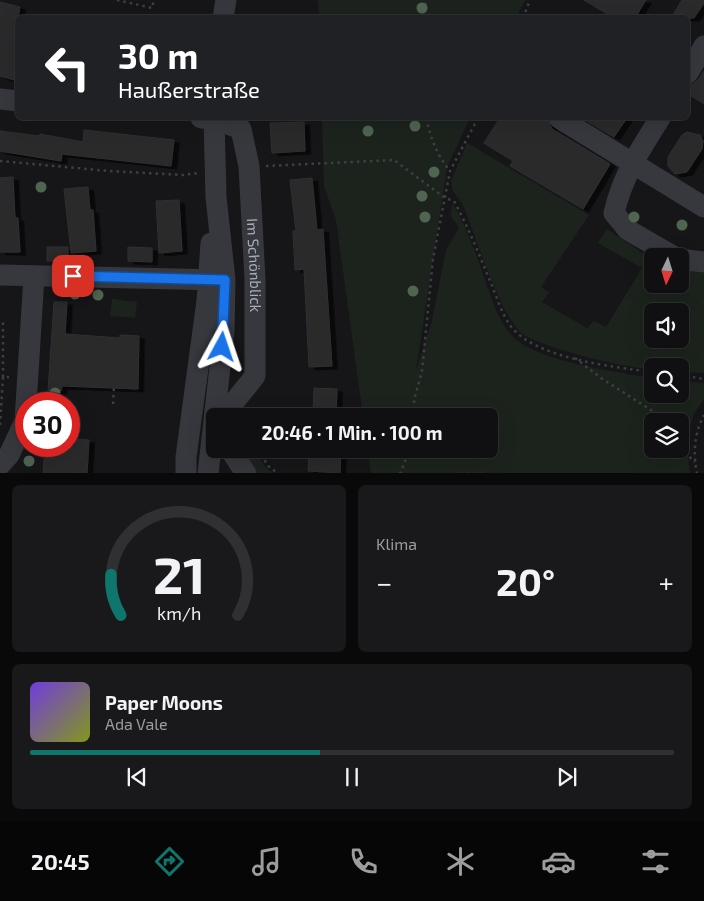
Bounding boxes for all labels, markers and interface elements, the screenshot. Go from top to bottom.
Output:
text: 30 m [118,34,198,76]
icon: left [35,35,100,100]
text: Haußerstraße [118,76,260,102]
street label: Im Schönblick [244,218,265,312]
north arrow [644,248,689,292]
map controls [644,248,689,458]
pin [52,255,94,297]
icon: arrive [59,262,87,290]
button: sound [644,303,689,348]
position arrow [195,320,247,372]
button: search [644,358,689,403]
speed limit sign: 30 [15,392,80,457]
button: layers [644,413,689,458]
text: 20:46 · 1 Min. · 100 m [261,421,443,444]
text: Klima [376,534,417,553]
text: 21 [153,542,205,604]
text: 20° [496,558,555,604]
text: − [376,565,392,599]
text: + [659,565,674,599]
text: km/h [157,602,201,624]
text: Paper Moons [105,691,223,714]
text: Ada Vale [105,714,168,733]
icon: previous [123,763,151,791]
icon: pause [338,763,366,791]
icon: next [553,763,581,791]
icon: directions [152,844,187,879]
icon: music [249,844,284,879]
icon: phone [346,844,381,879]
icon: climate [443,844,478,879]
icon: car [541,844,576,879]
icon: filters [638,844,673,879]
text: 20:45 [31,848,90,874]

